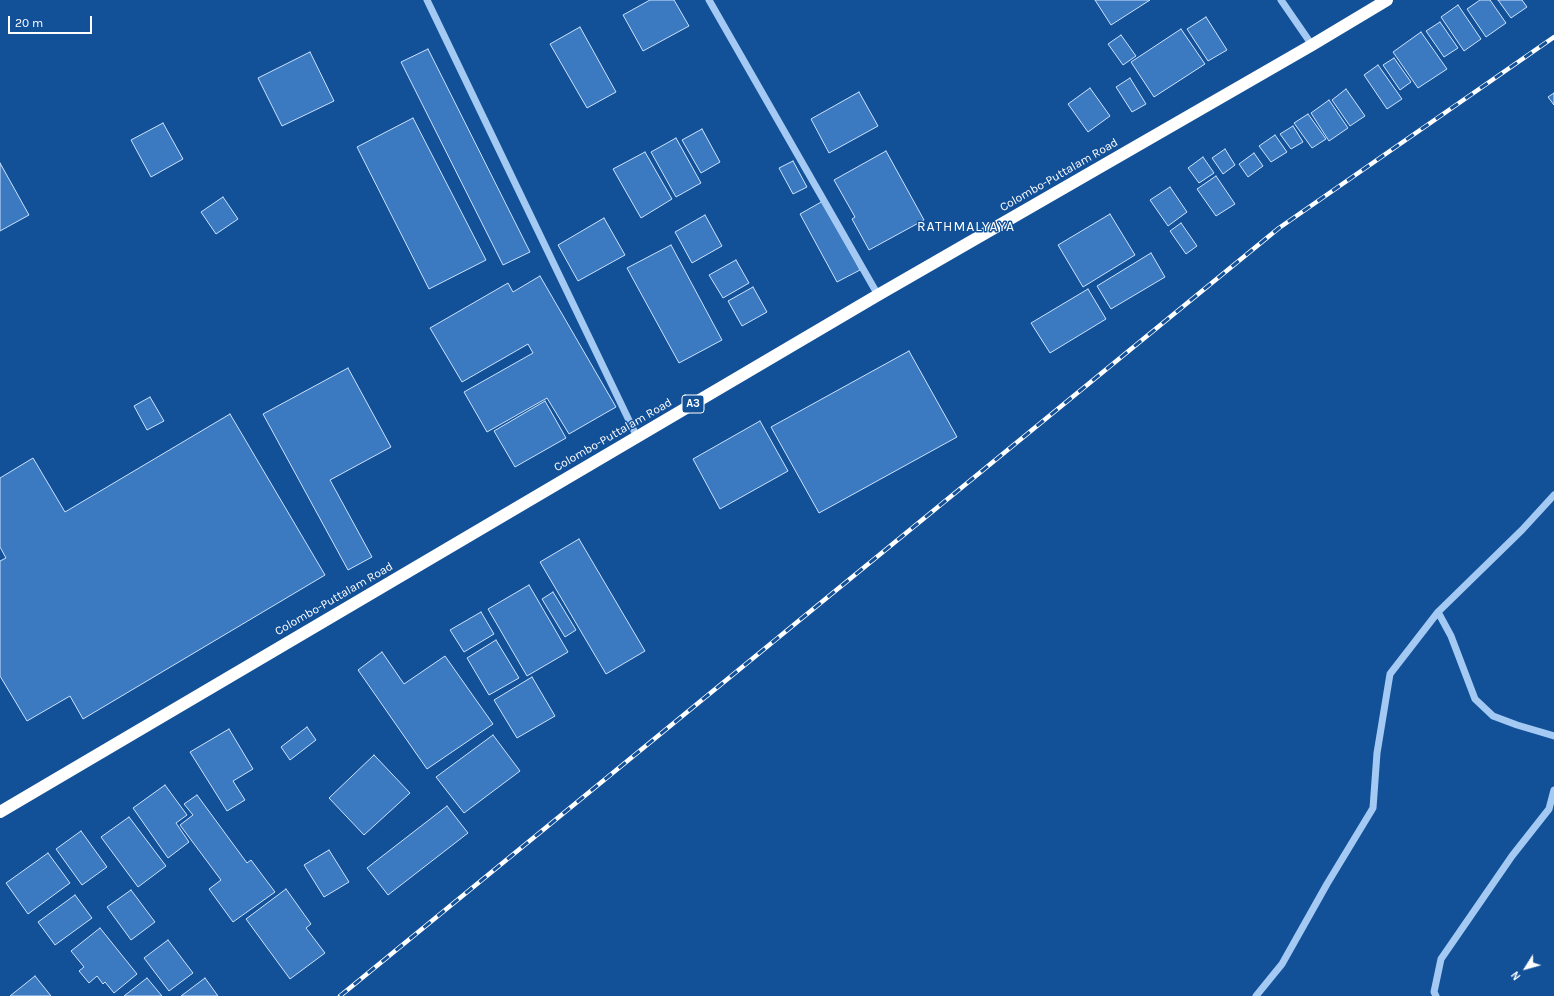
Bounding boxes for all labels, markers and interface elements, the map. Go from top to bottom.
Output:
scale bar [10,8,94,34]
text: 20 m [15,16,43,30]
street label: Colombo-Puttalam Road [997,135,1121,215]
district label: RATHMALYAYA [917,219,1015,235]
street label: Colombo-Puttalam Road [551,395,675,475]
road number: A3 [682,395,704,413]
street label: Colombo-Puttalam Road [272,559,396,639]
north arrow [1506,948,1546,988]
text: N [1508,968,1524,983]

